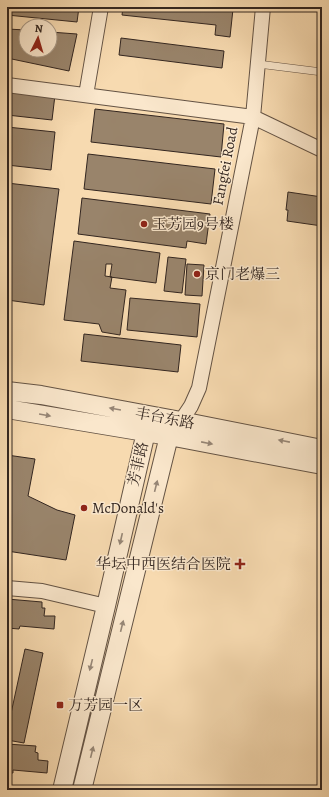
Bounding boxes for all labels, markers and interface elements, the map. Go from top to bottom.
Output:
north arrow [18,18,58,58]
text: N [34,21,43,36]
street label: Fangfei Road [208,124,243,207]
place label: 玉芳园9号楼 [152,214,234,234]
marker: 玉芳园9号楼 [139,219,149,229]
place label: 京门老爆三 [205,264,280,284]
marker: 京门老爆三 [192,269,202,279]
street label: 丰台东路 [134,402,196,434]
one-way arrow [109,406,121,412]
one-way arrow [39,413,52,419]
one-way arrow [278,438,290,444]
street label: 芳菲路 [123,440,153,488]
one-way arrow [201,441,213,447]
one-way arrow [154,480,160,492]
place label: McDonald's [92,498,164,518]
marker: McDonald's [79,503,89,513]
one-way arrow [118,532,124,545]
place label: 华坛中西医结合医院 [96,554,231,574]
marker: 华坛中西医结合医院 [234,558,246,570]
one-way arrow [120,620,126,632]
one-way arrow [88,659,94,671]
place label: 万芳园一区 [68,695,143,715]
marker: 万芳园一区 [55,700,65,710]
one-way arrow [89,746,95,758]

